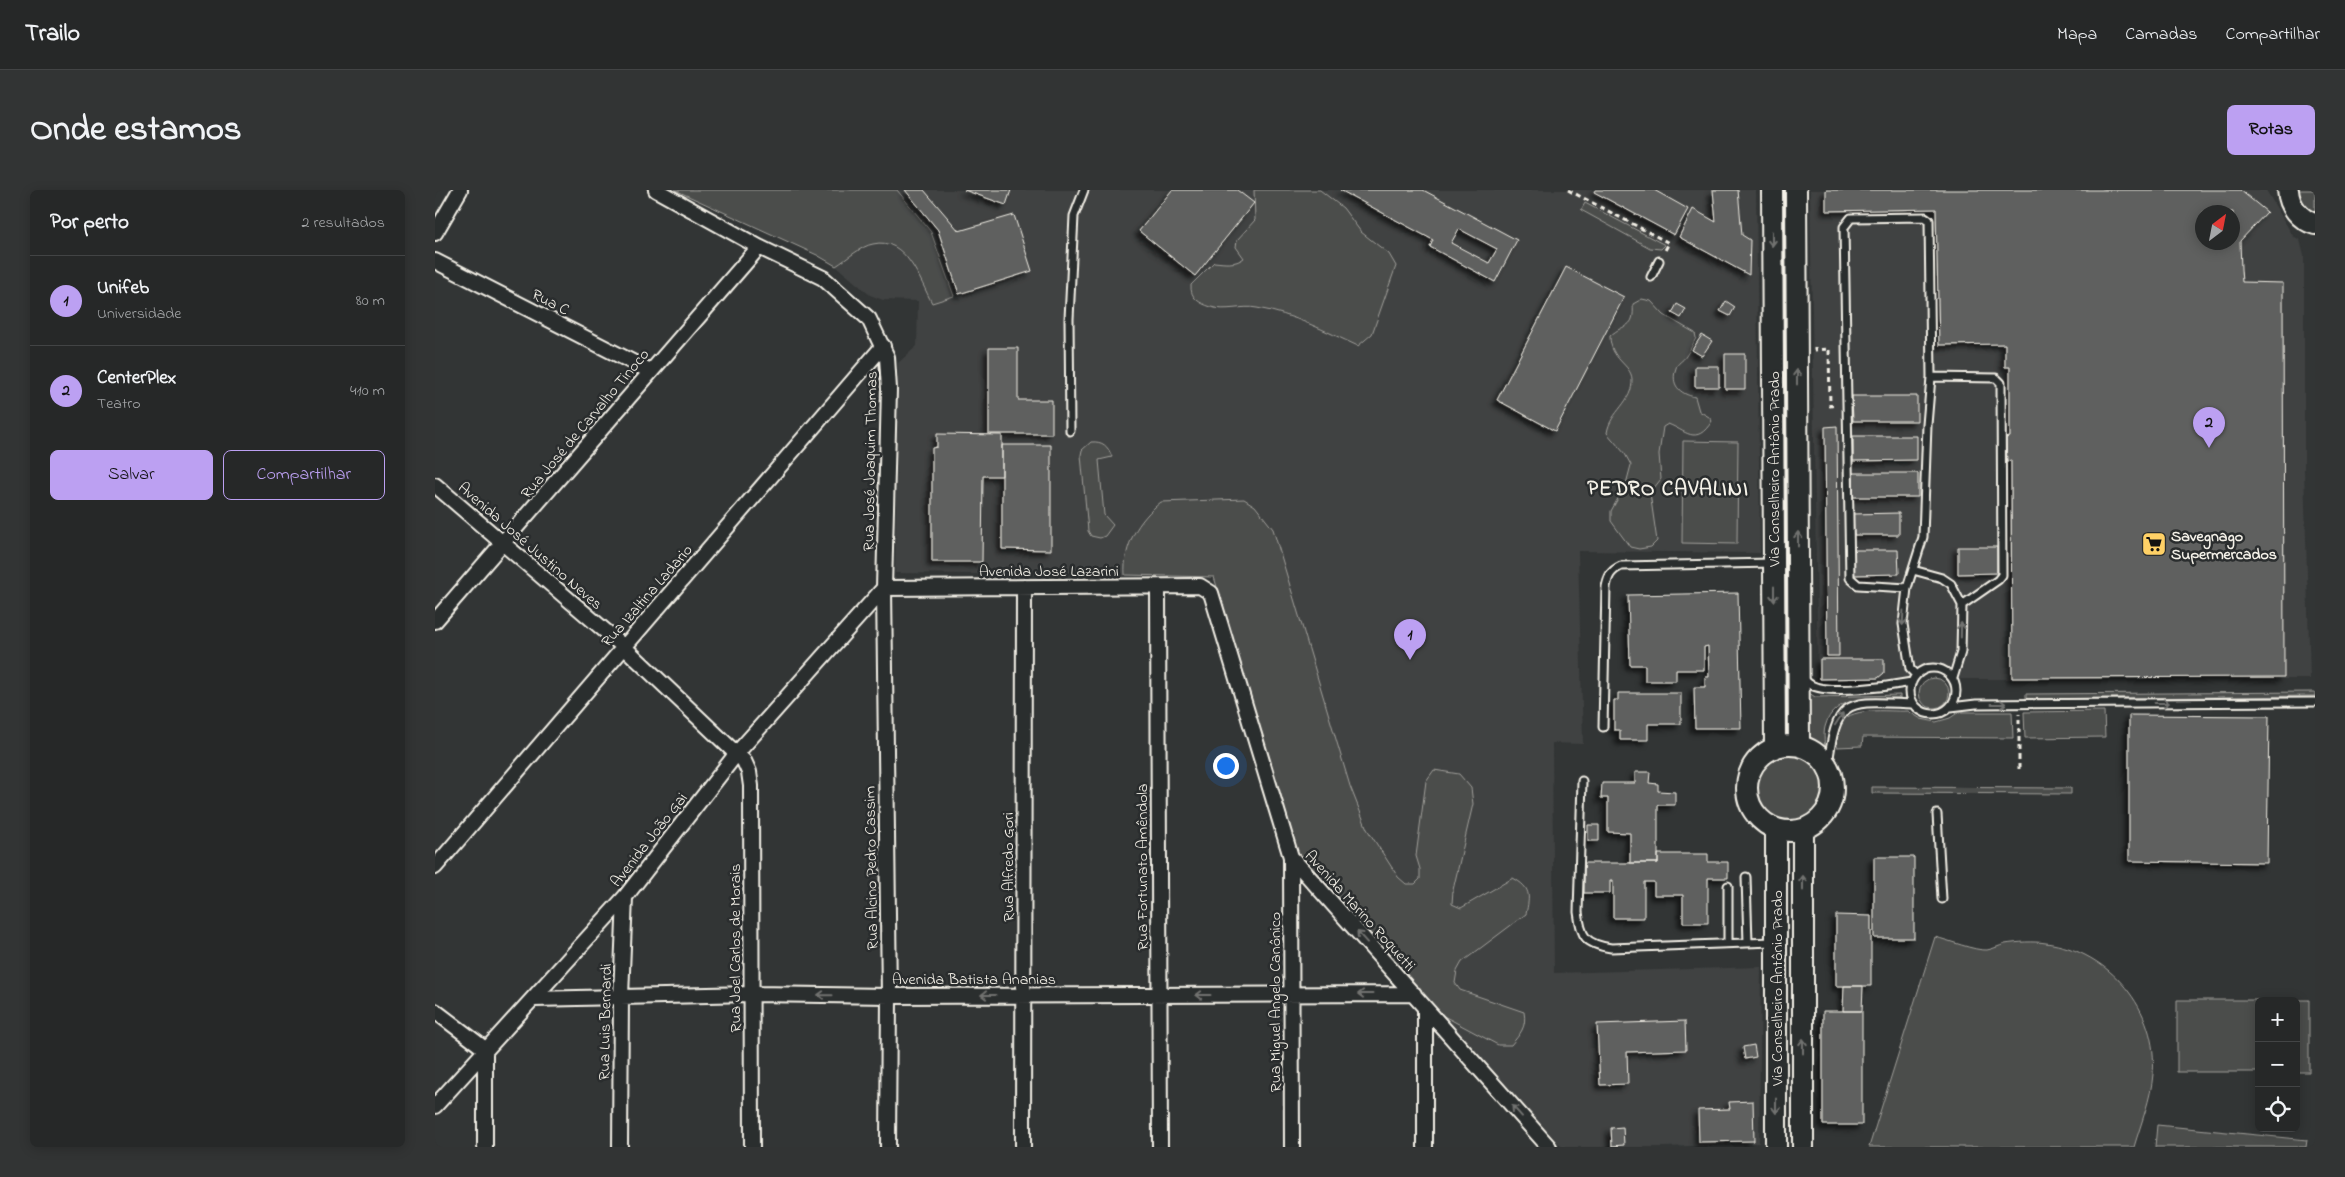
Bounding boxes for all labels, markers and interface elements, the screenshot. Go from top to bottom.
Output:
text: Trailo [25,17,80,52]
text: Mapa [2057,22,2097,48]
text: Camadas [2125,22,2198,48]
text: Compartilhar [2226,22,2320,48]
text: Onde estamos [30,105,242,156]
button: Rotas [2227,105,2315,155]
north arrow [2195,205,2240,250]
text: Por perto [50,208,129,238]
text: 2 resultados [302,211,385,235]
one-way arrow [1767,230,1777,246]
text: Unifeb [97,275,149,302]
street label: Rua C [527,283,573,323]
text: 1 [63,289,69,313]
text: 80 m [356,289,385,313]
text: Universidade [97,302,181,326]
street label: Rua José de Carvalho Tinoco [515,344,656,505]
text: CenterPlex [97,365,176,392]
one-way arrow [1792,369,1802,385]
street label: Rua José Joaquim Thomas [857,371,885,551]
street label: Via Conselheiro Antônio Prado [1763,371,1787,568]
text: 2 [62,379,70,403]
text: 410 m [350,379,385,403]
text: Teatro [97,392,141,416]
pin: 2 [2193,407,2225,448]
button: Salvar [50,450,213,500]
button: Compartilhar [223,450,385,500]
district label: PEDRO CAVALINI [1587,475,1749,505]
street label: Avenida José Justino Neves [452,477,607,616]
place label: Savegnago Supermercados [2171,525,2277,567]
one-way arrow [1793,531,1803,548]
supermarket icon: Savegnago Supermercados [2141,531,2167,557]
street label: Rua Izaltina Ladario [596,540,699,653]
street label: Avenida José Lazarini [979,560,1119,584]
one-way arrow [1769,585,1779,601]
one-way arrow [1899,610,1908,626]
pin: 1 [1394,619,1426,660]
one-way arrow [1956,623,1966,639]
one-way arrow [2154,698,2170,708]
one-way arrow [1991,699,2007,709]
one-way arrow [1834,713,1844,727]
your location [1213,753,1239,779]
street label: Rua Fortunato Amêndola [1131,784,1155,951]
street label: Rua Alcino Pedro Cassim [859,786,885,950]
street label: Avenida João Gai [605,788,694,893]
street label: Rua Alfredo Gori [997,812,1021,922]
street label: Avenida Marino Roquetti [1298,845,1421,977]
street label: Rua Joel Carlos de Morais [724,864,748,1032]
one-way arrow [1798,876,1808,892]
street label: Via Conselheiro Antônio Prado [1766,890,1790,1087]
street label: Rua Miguel Angelo Canônico [1264,912,1288,1092]
one-way arrow [1357,930,1368,943]
street label: Rua Luis Bernardi [593,963,619,1081]
street label: Avenida Batista Ananias [892,968,1056,992]
one-way arrow [1357,989,1374,999]
one-way arrow [817,990,834,1000]
one-way arrow [980,990,996,1000]
one-way arrow [1195,990,1211,1000]
map controls [2255,997,2300,1132]
button: + [2255,997,2300,1042]
one-way arrow [1798,1038,1808,1054]
button: − [2255,1042,2300,1087]
button: locate [2255,1087,2300,1132]
one-way arrow [1771,1097,1781,1113]
one-way arrow [1511,1104,1523,1117]

